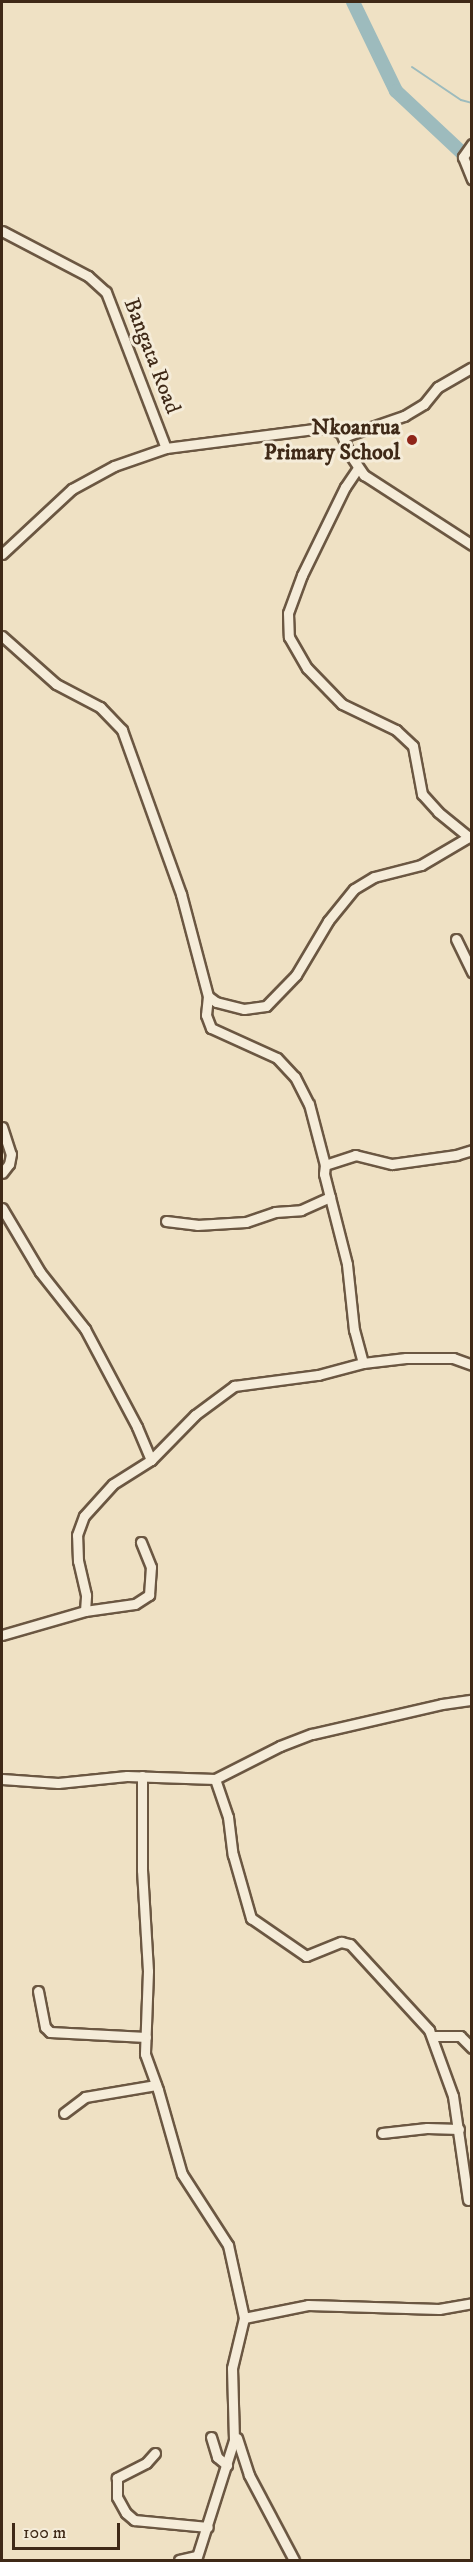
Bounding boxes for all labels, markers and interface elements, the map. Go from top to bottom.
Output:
street label: Bangata Road [118,295,186,417]
place label: Nkoanrua Primary School [264,414,400,466]
marker: Nkoanrua Primary School [405,433,419,447]
scale bar [15,2511,123,2549]
text: 100 m [23,2522,66,2544]

